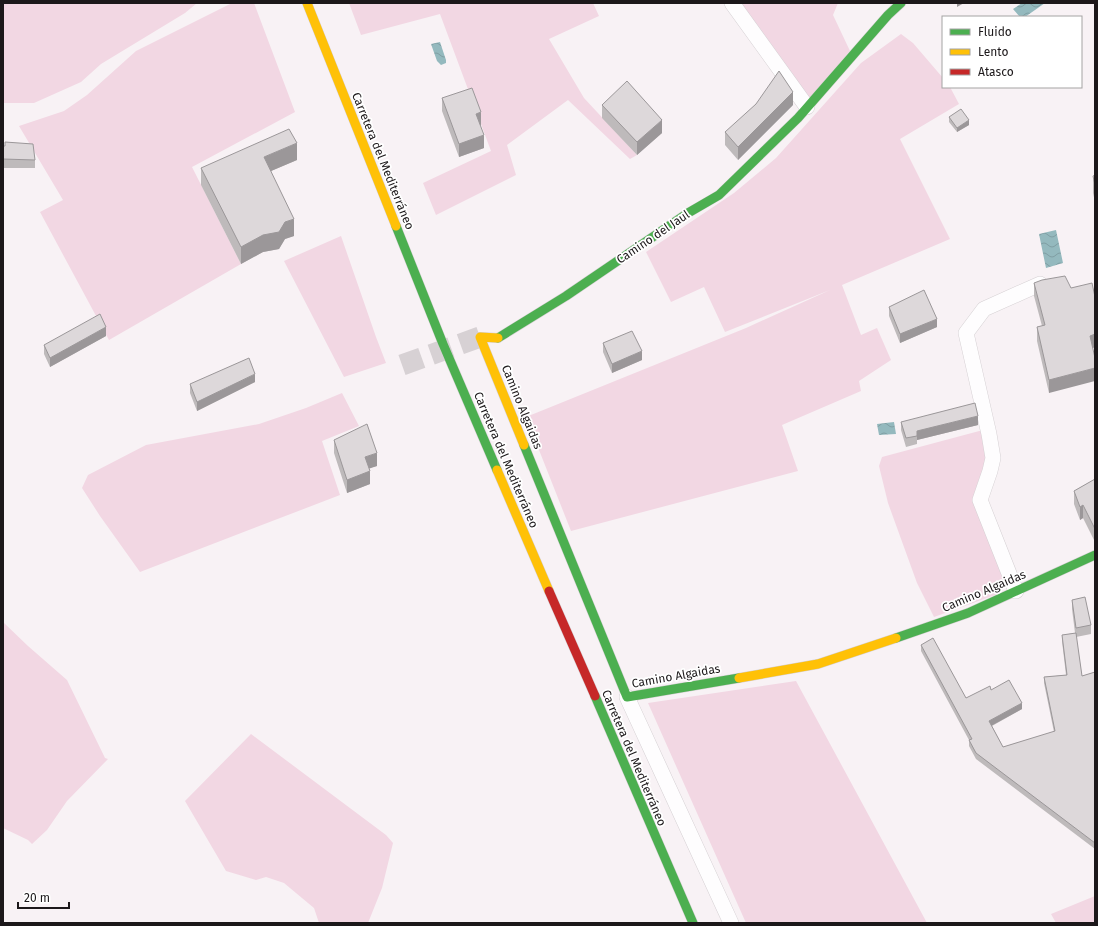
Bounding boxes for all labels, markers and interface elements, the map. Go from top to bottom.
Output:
legend [942,16,1082,88]
text: Fluido [978,25,1012,39]
text: Lento [978,45,1008,59]
text: Atasco [978,65,1014,79]
street label: Carretera del Mediterráneo [349,90,417,232]
street label: Camino del Jaul [614,207,693,267]
street label: Camino Algaidas [499,363,545,451]
street label: Carretera del Mediterráneo [471,390,541,530]
street label: Camino Algaidas [940,567,1028,615]
street label: Camino Algaidas [631,661,722,691]
street label: Carretera del Mediterráneo [599,688,669,828]
scale bar [18,884,69,910]
text: 20 m [24,891,50,905]

